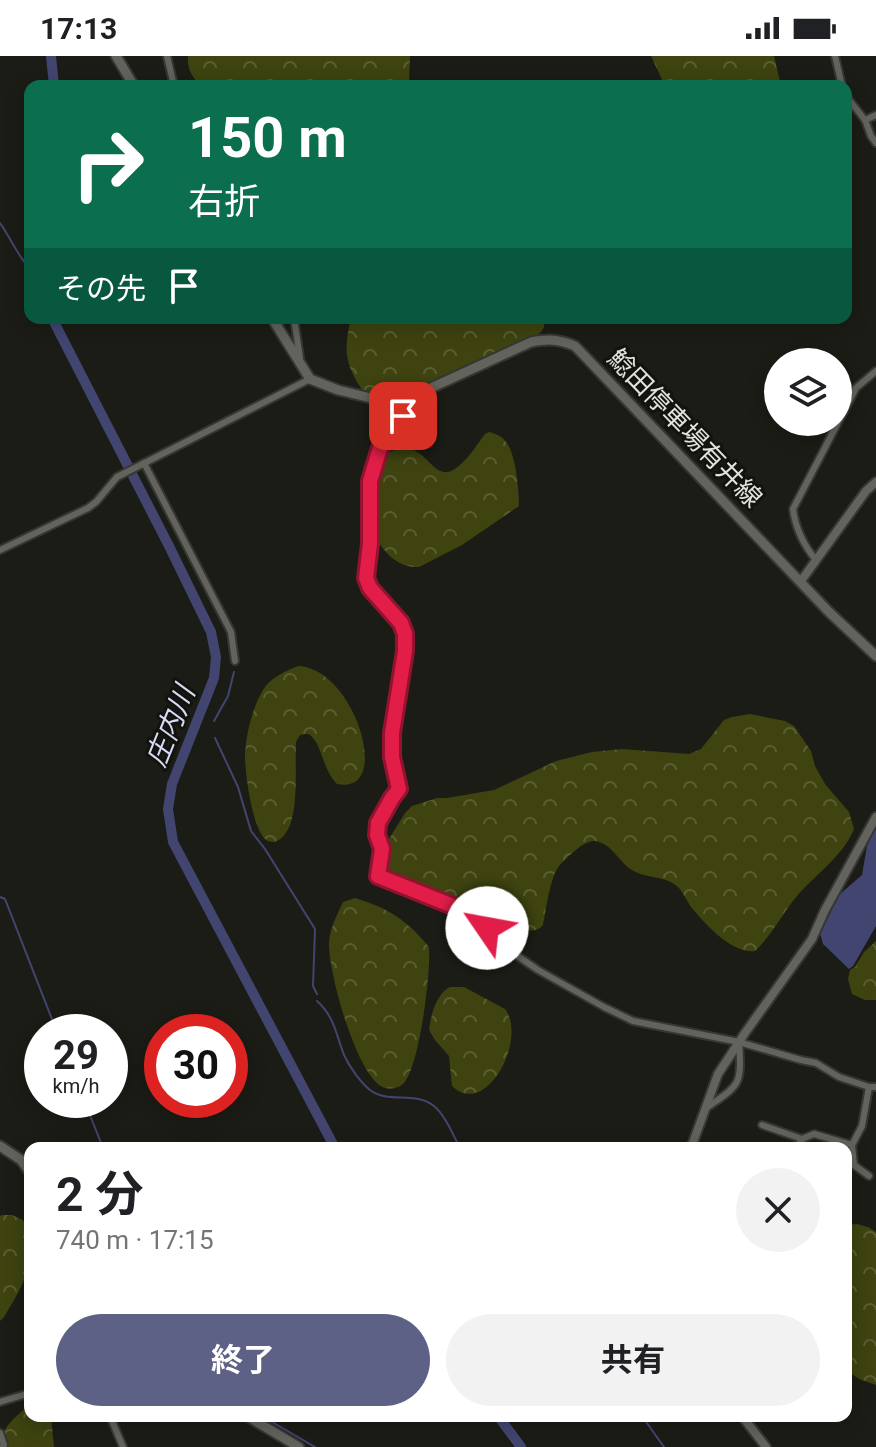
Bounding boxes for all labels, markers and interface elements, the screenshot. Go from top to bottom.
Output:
text: 17:13 [40,11,117,46]
text: 150 m [188,105,347,171]
icon: right [56,112,160,216]
text: 右折 [188,181,260,223]
icon: arrive [162,264,206,308]
text: その先 [56,271,146,306]
street label: 鯰田停車場有井線 [602,343,768,513]
map controls [764,348,852,436]
button: layers [764,348,852,436]
pin [369,382,437,450]
icon: arrive [381,394,425,438]
water label: 庄内川 [139,678,203,771]
position arrow [445,886,529,970]
speed limit sign: 30 [144,1014,248,1118]
text: 29 [53,1032,99,1079]
text: km/h [53,1074,99,1098]
text: 2 分 [56,1166,143,1223]
button: close [736,1168,820,1252]
text: 740 m · 17:15 [56,1225,214,1255]
button: 終了 [56,1314,430,1406]
button: 共有 [446,1314,820,1406]

